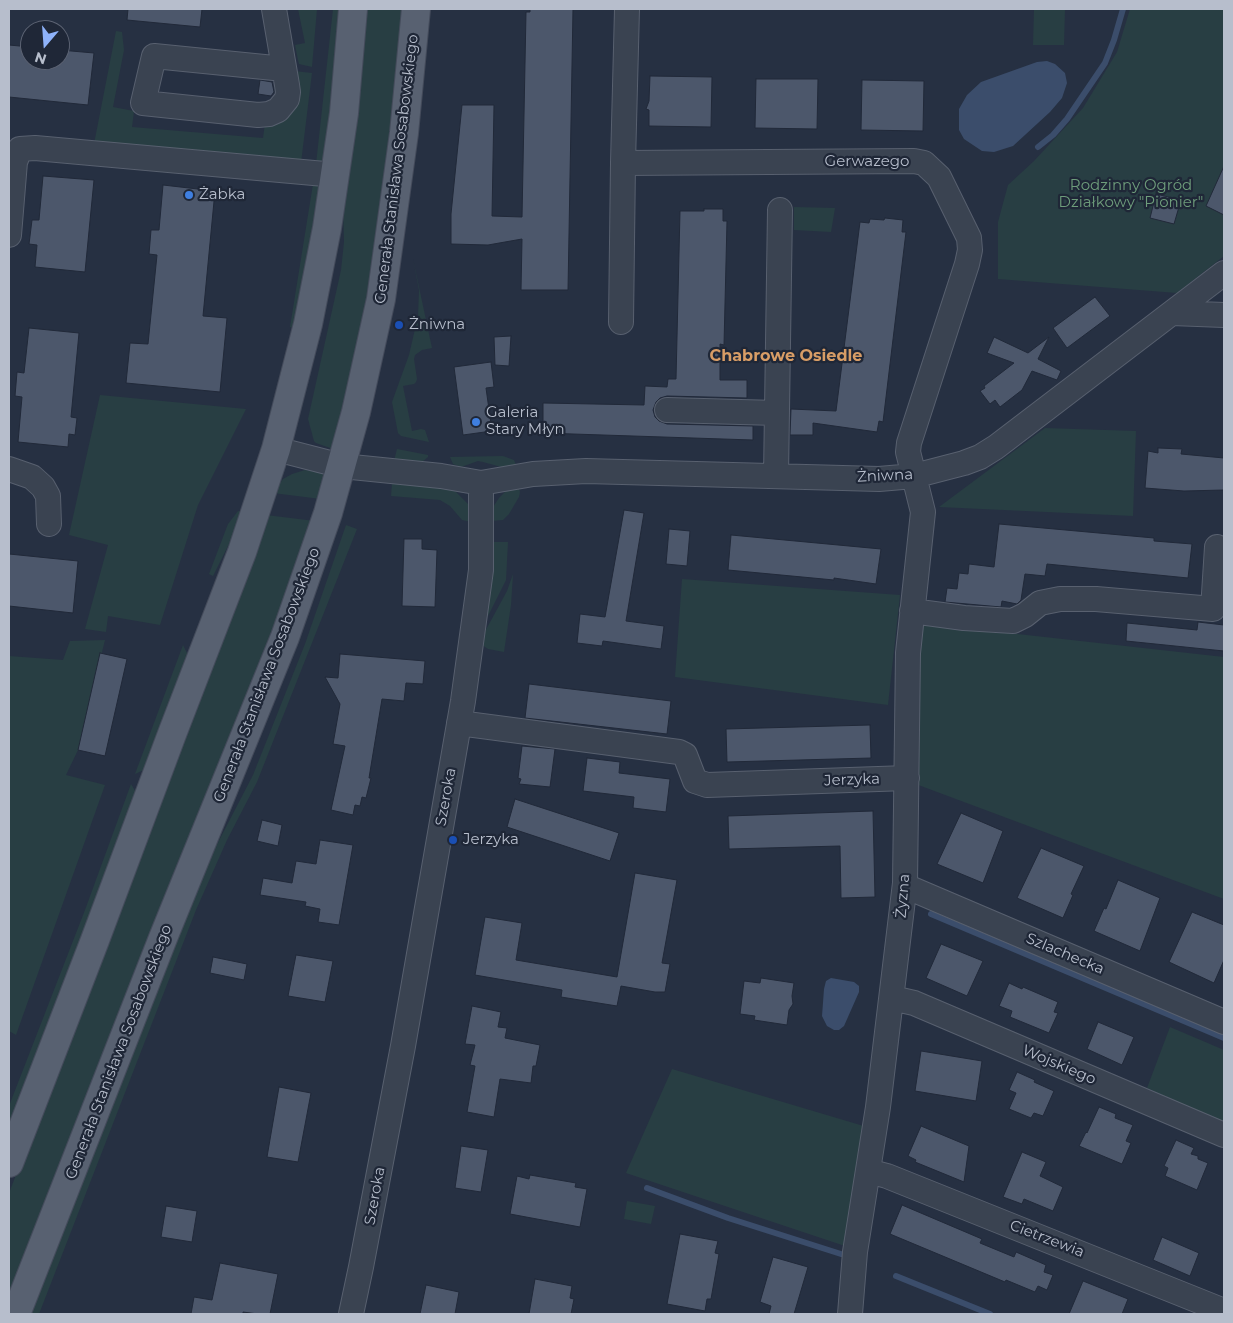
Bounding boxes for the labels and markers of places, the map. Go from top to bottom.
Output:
place label: Żabka [199,186,245,204]
marker: Żabka [183,189,195,201]
place label: Żniwna [409,316,465,334]
marker: Żniwna [393,319,405,331]
place label: Galeria Stary Młyn [486,404,565,439]
marker: Galeria Stary Młyn [470,416,482,428]
place label: Jerzyka [463,831,519,849]
marker: Jerzyka [447,834,459,846]

